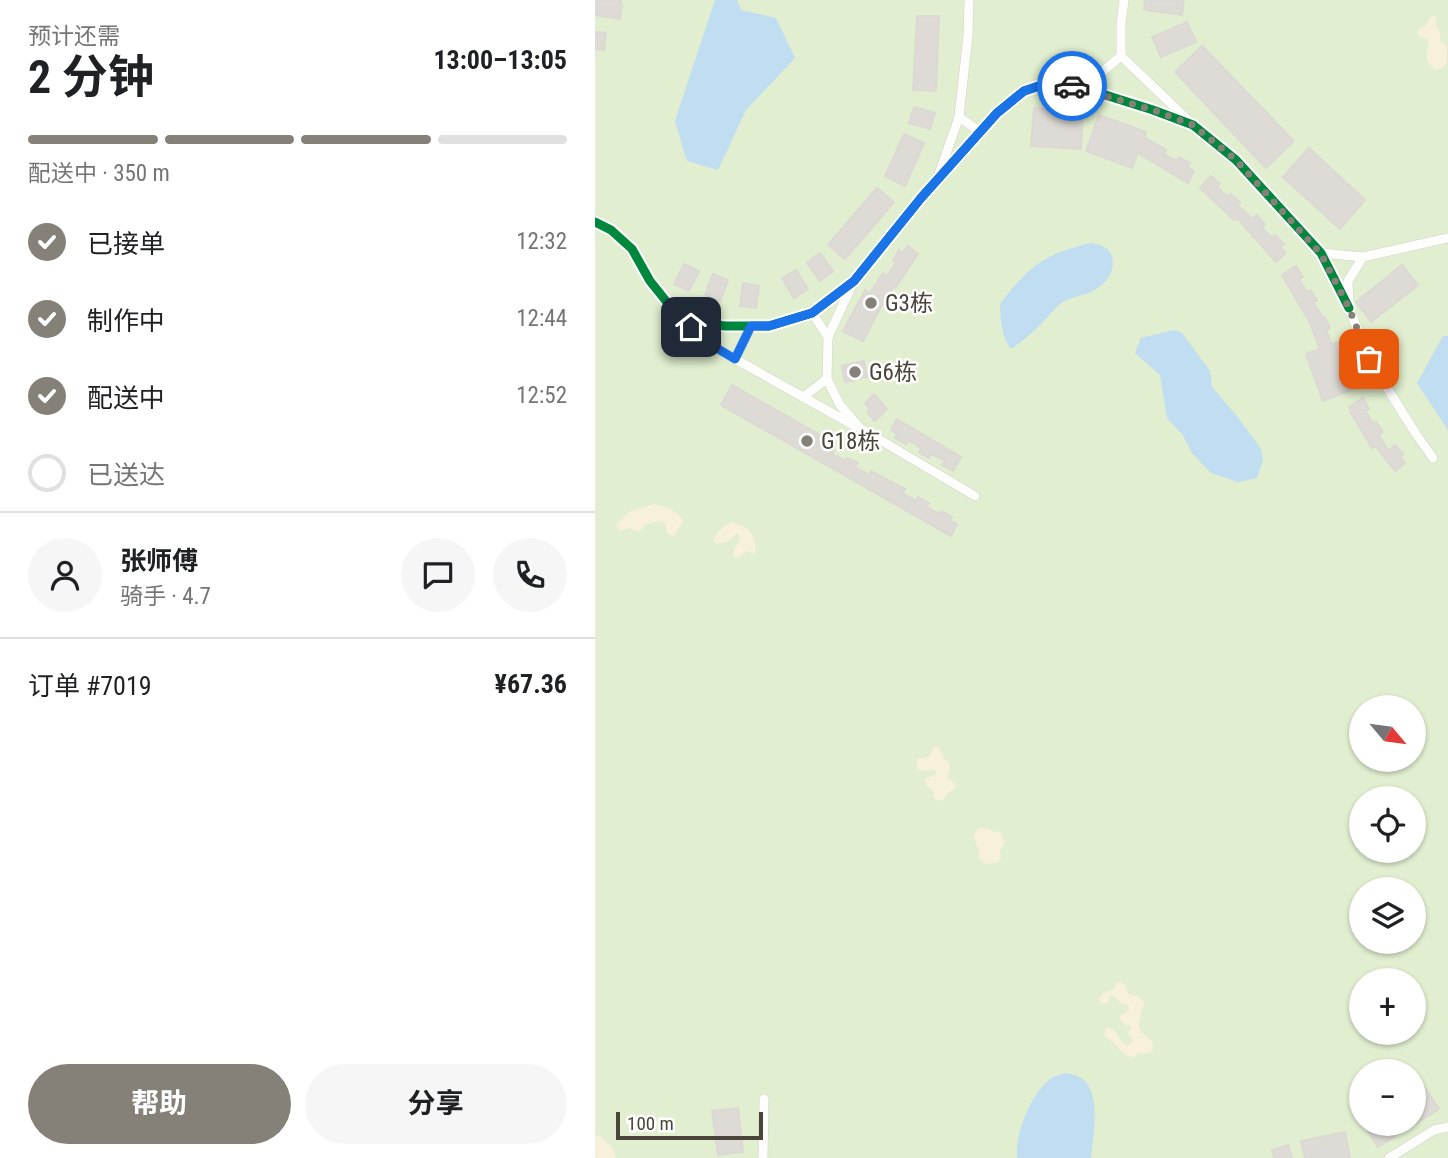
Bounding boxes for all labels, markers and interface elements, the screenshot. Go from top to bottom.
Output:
text: 预计还需 [28,23,120,50]
text: 13:00–13:05 [433,45,567,75]
text: 2 分钟 [28,50,154,104]
courier [1037,51,1107,121]
icon: car [1053,67,1091,105]
text: 配送中 · 350 m [28,160,170,187]
icon: check [28,223,66,261]
text: 12:32 [516,228,567,255]
text: 已接单 [87,229,165,259]
place label: G3栋 [885,290,933,317]
marker: G3栋 [863,295,879,311]
pin [661,297,721,357]
icon: check [28,300,66,338]
text: 12:44 [516,305,567,332]
text: 制作中 [87,306,165,336]
icon: home [672,308,710,346]
pin [1339,329,1399,389]
icon: bag [1350,340,1388,378]
place label: G6栋 [869,359,917,386]
marker: G6栋 [847,364,863,380]
icon: check [28,377,66,415]
text: 12:52 [516,382,567,409]
text: 配送中 [87,383,165,413]
place label: G18栋 [821,428,880,455]
marker: G18栋 [799,433,815,449]
text: 已送达 [87,460,165,490]
button: person [28,538,102,612]
button: chat [401,538,475,612]
button: phone [493,538,567,612]
text: 张师傅 [120,546,198,576]
text: 骑手 · 4.7 [120,583,211,610]
text: ¥67.36 [495,669,567,699]
text: 订单 #7019 [28,671,152,701]
north arrow [1349,695,1426,772]
map controls [1349,695,1426,1136]
button: locate [1349,786,1426,863]
button: layers [1349,877,1426,954]
button: + [1349,968,1426,1045]
button: − [1349,1059,1426,1136]
button: 帮助 [28,1064,291,1144]
button: 分享 [305,1064,567,1144]
scale bar [616,1109,763,1141]
text: 100 m [627,1112,674,1135]

